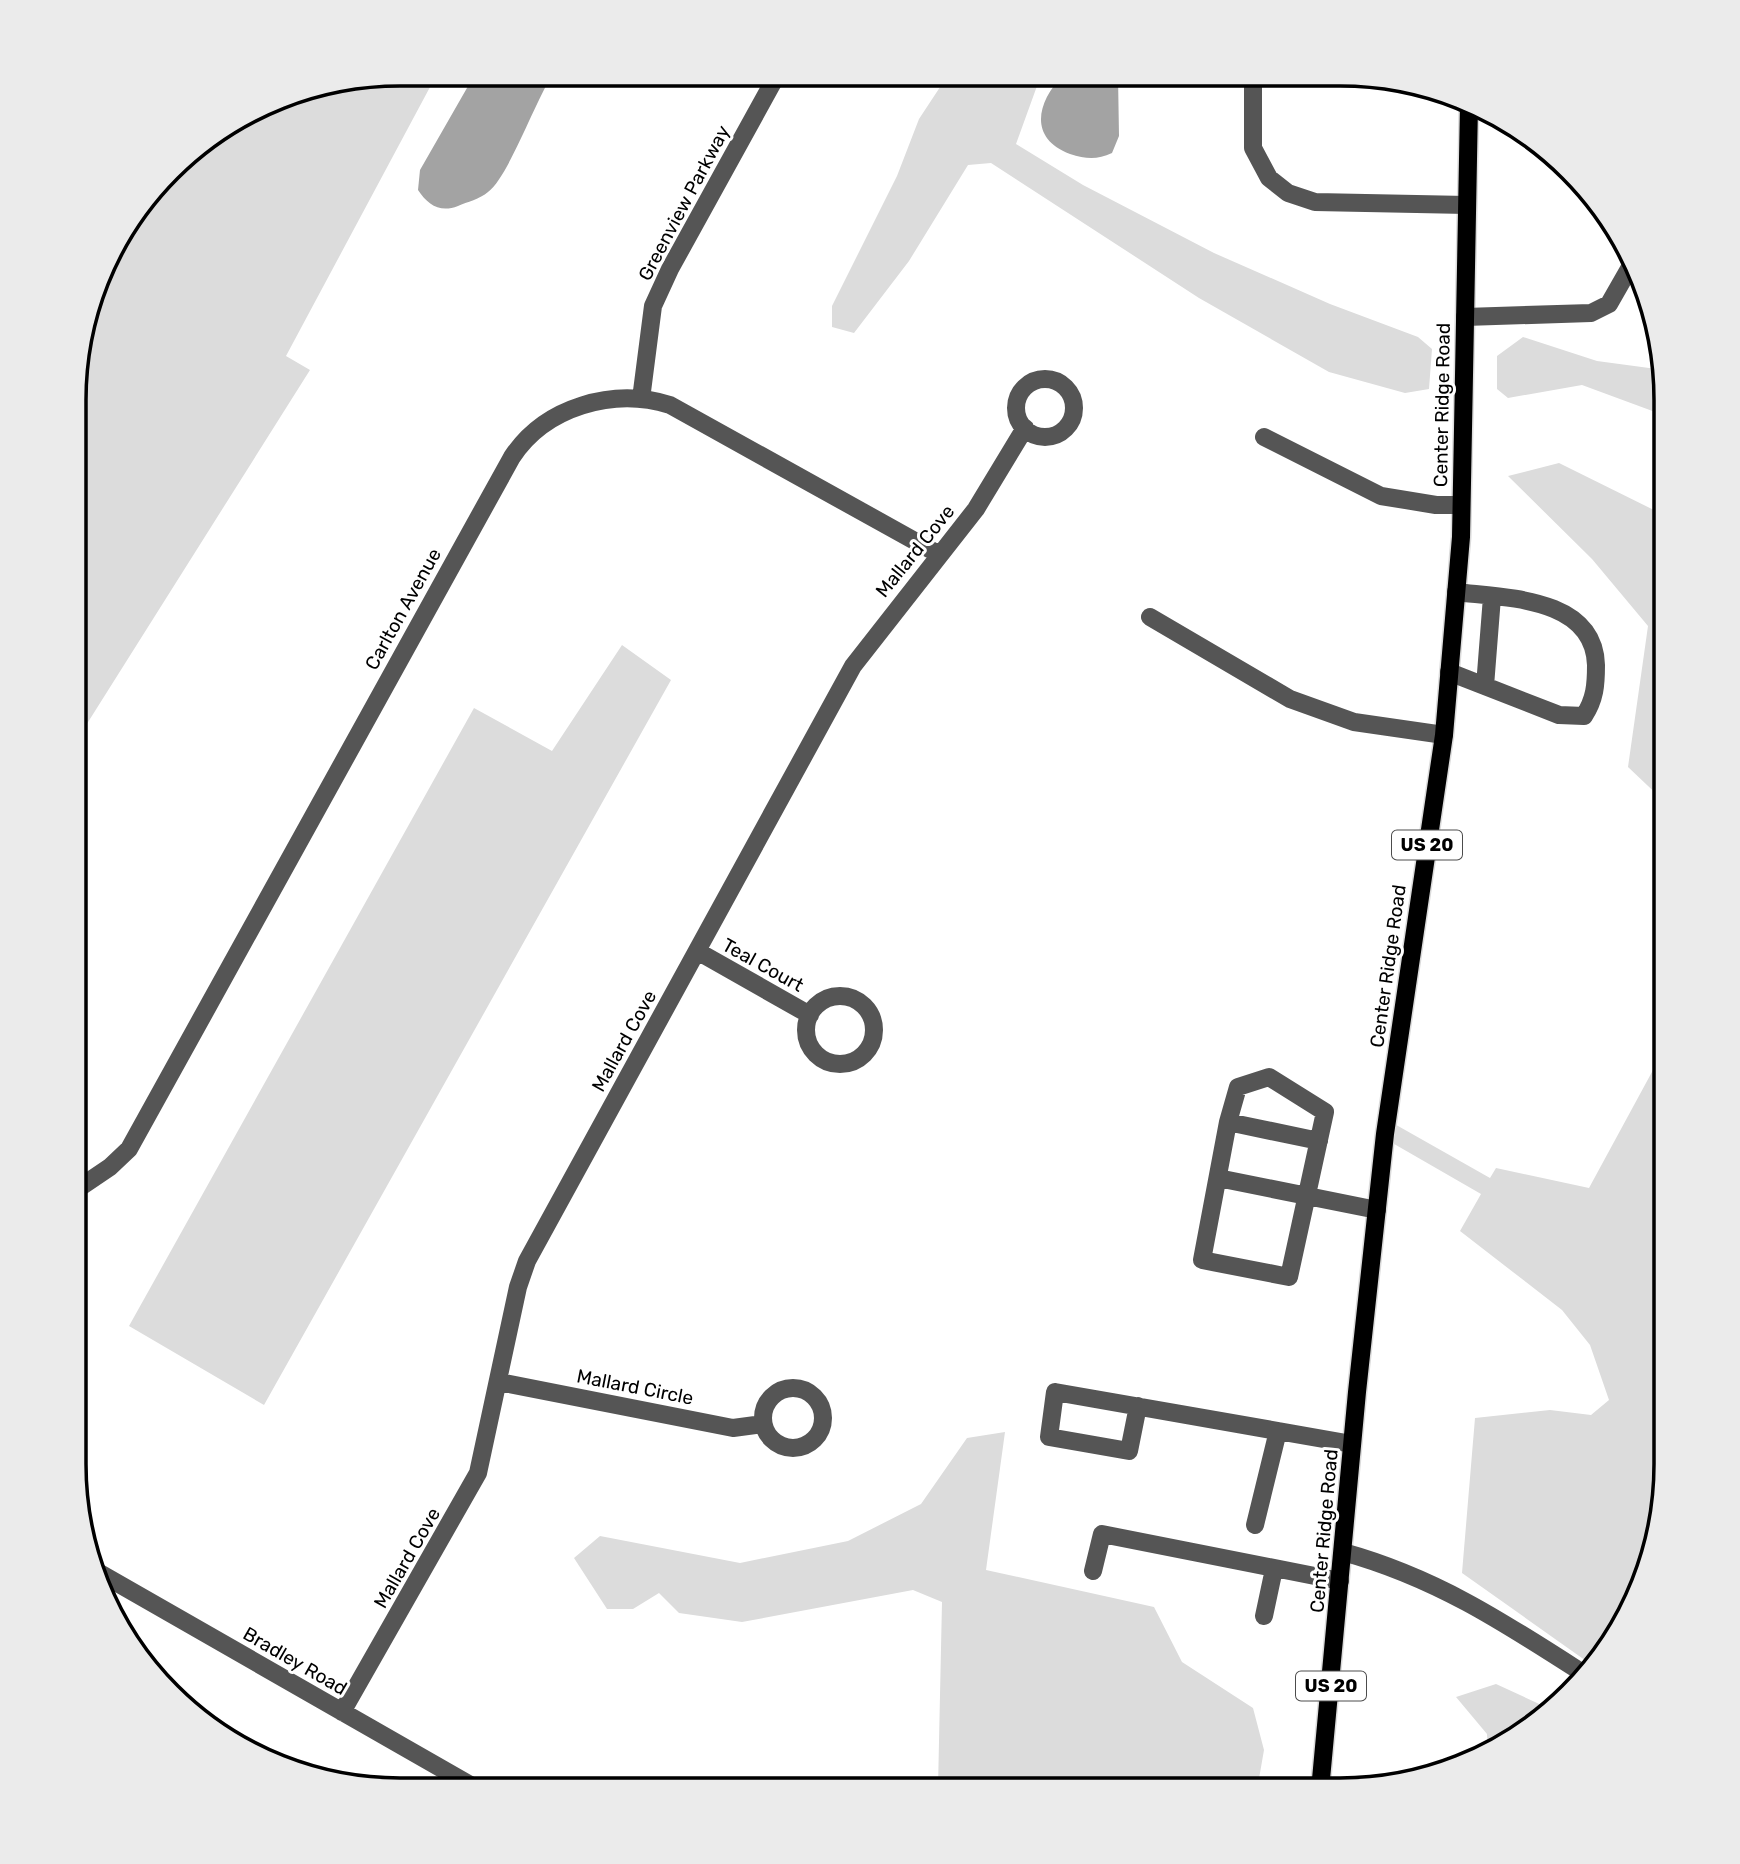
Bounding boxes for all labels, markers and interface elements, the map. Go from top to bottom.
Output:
street label: Greenview Parkway [633,121,735,285]
street label: Center Ridge Road [1429,323,1455,487]
street label: Mallard Cove [871,500,959,602]
street label: Carlton Avenue [360,544,446,674]
road number: US 20 [1392,830,1462,860]
street label: Center Ridge Road [1365,883,1411,1049]
street label: Teal Court [718,933,808,997]
street label: Mallard Cove [587,986,661,1096]
street label: Mallard Circle [575,1364,695,1410]
street label: Center Ridge Road [1305,1448,1343,1614]
street label: Mallard Cove [369,1504,445,1612]
street label: Bradley Road [239,1622,351,1700]
road number: US 20 [1296,1672,1366,1700]

